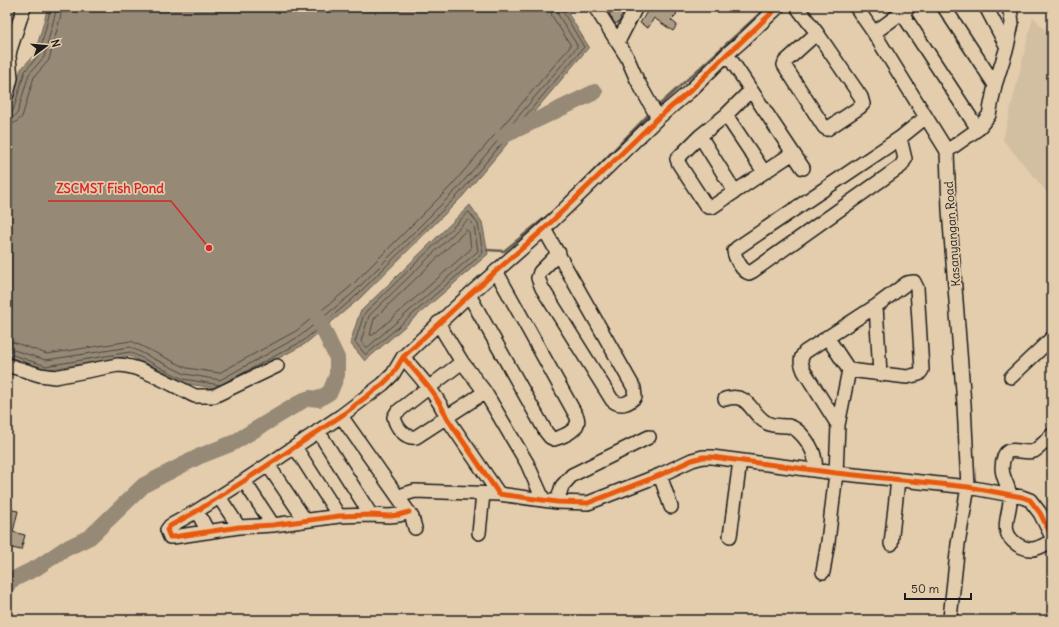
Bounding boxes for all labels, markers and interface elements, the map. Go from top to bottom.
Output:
north arrow [26,26,66,66]
text: N [48,38,63,49]
callout: ZSCMST Fish Pond [48,176,171,201]
text: ZSCMST Fish Pond [56,180,164,197]
street label: Kasanyangan Road [941,181,963,287]
scale bar [905,575,971,601]
text: 50 m [911,581,940,596]

